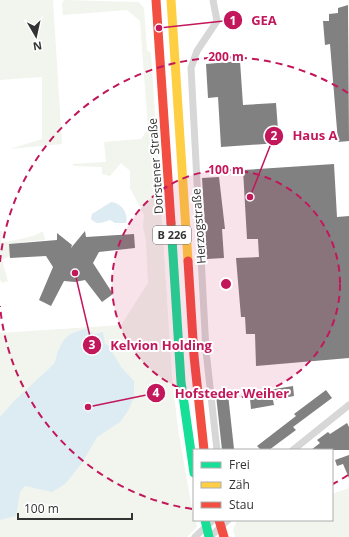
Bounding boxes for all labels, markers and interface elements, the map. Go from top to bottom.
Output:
callout: GEA [223,8,285,33]
text: GEA [251,11,277,29]
text: 1 [230,12,236,29]
north arrow [16,16,56,56]
text: N [32,38,43,54]
text: 200 m [208,48,244,65]
street label: Dorstener Straße [144,117,167,215]
callout: Haus A [264,123,346,148]
text: Haus A [292,126,338,144]
text: 2 [271,127,278,144]
text: 100 m [208,161,244,178]
street label: Herzogstraße [187,187,210,264]
road number: B 226 [153,226,191,244]
centre of rings [219,277,233,291]
callout: Kelvion Holding [82,333,220,358]
text: 3 [89,336,96,353]
text: Kelvion Holding [110,336,212,354]
callout: Hofsteder Weiher [146,381,297,406]
text: 4 [153,384,160,401]
text: Hofsteder Weiher [175,384,289,402]
legend [193,449,333,521]
text: Frei [229,456,250,473]
text: Zäh [229,476,250,493]
scale bar [18,495,132,521]
text: Stau [229,496,254,513]
text: 100 m [24,500,59,517]

